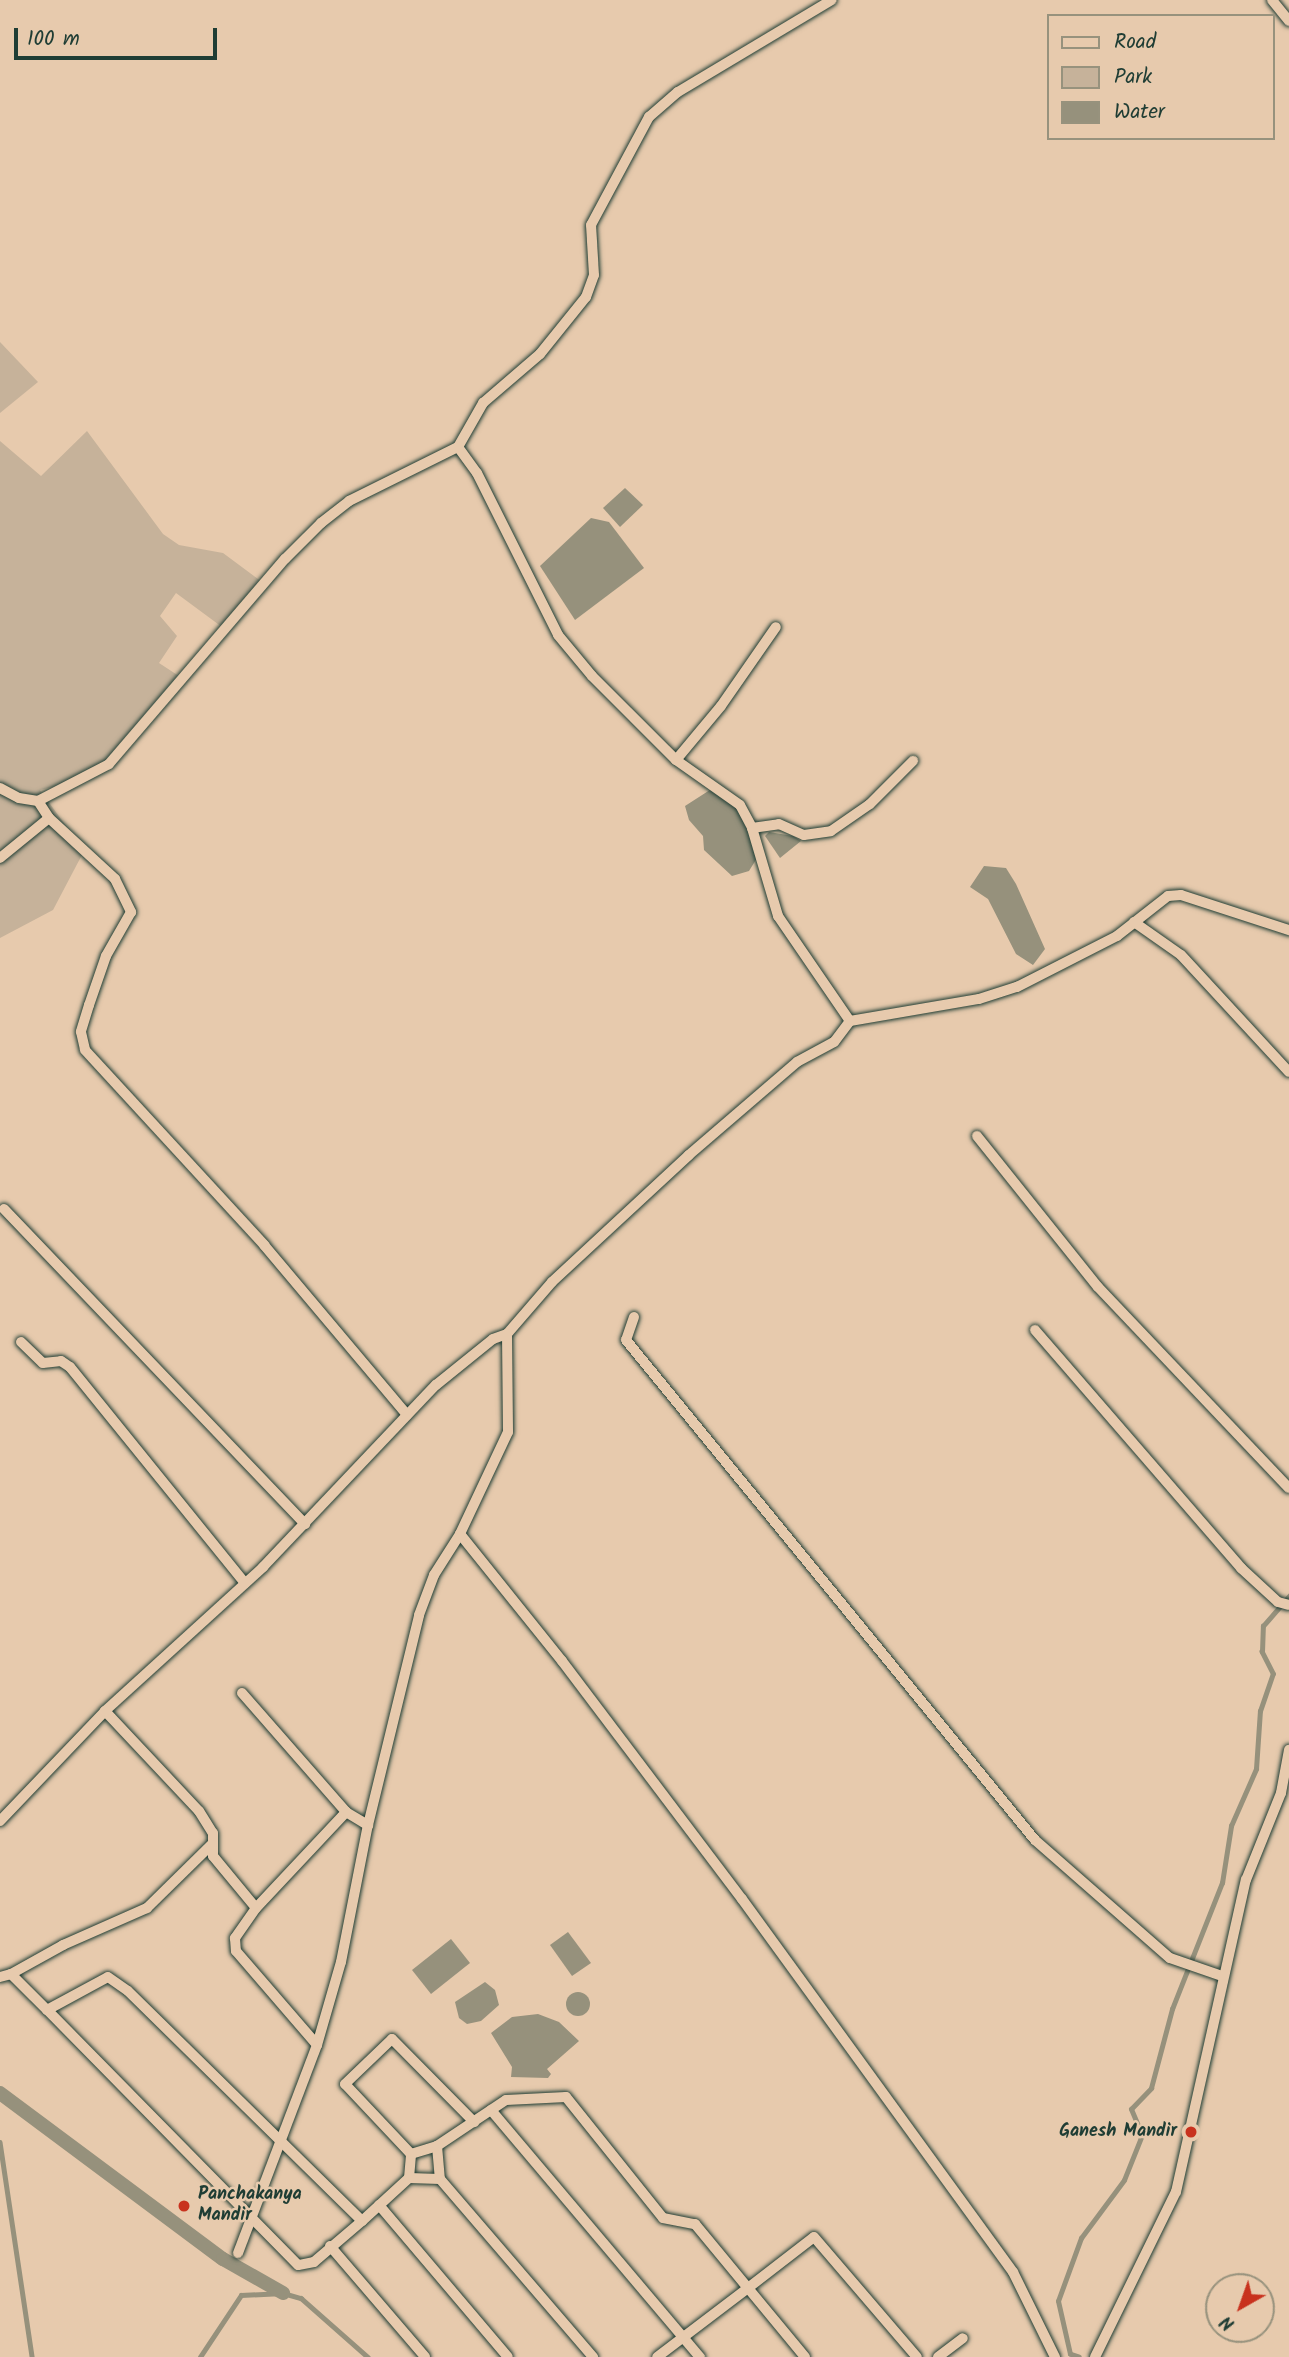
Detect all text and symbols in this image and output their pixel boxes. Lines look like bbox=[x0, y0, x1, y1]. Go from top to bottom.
scale bar bbox=[18, 14, 220, 58]
legend bbox=[1048, 14, 1275, 140]
text: 100 m bbox=[27, 23, 80, 56]
text: Road bbox=[1114, 26, 1156, 59]
text: Park bbox=[1114, 61, 1152, 94]
text: Water bbox=[1114, 96, 1165, 129]
place label: Ganesh Mandir bbox=[1059, 2121, 1177, 2143]
marker: Ganesh Mandir bbox=[1183, 2124, 1199, 2140]
place label: Panchakanya Mandir bbox=[198, 2185, 302, 2228]
marker: Panchakanya Mandir bbox=[176, 2198, 192, 2214]
north arrow bbox=[1205, 2273, 1275, 2343]
text: N bbox=[1214, 2307, 1242, 2338]

